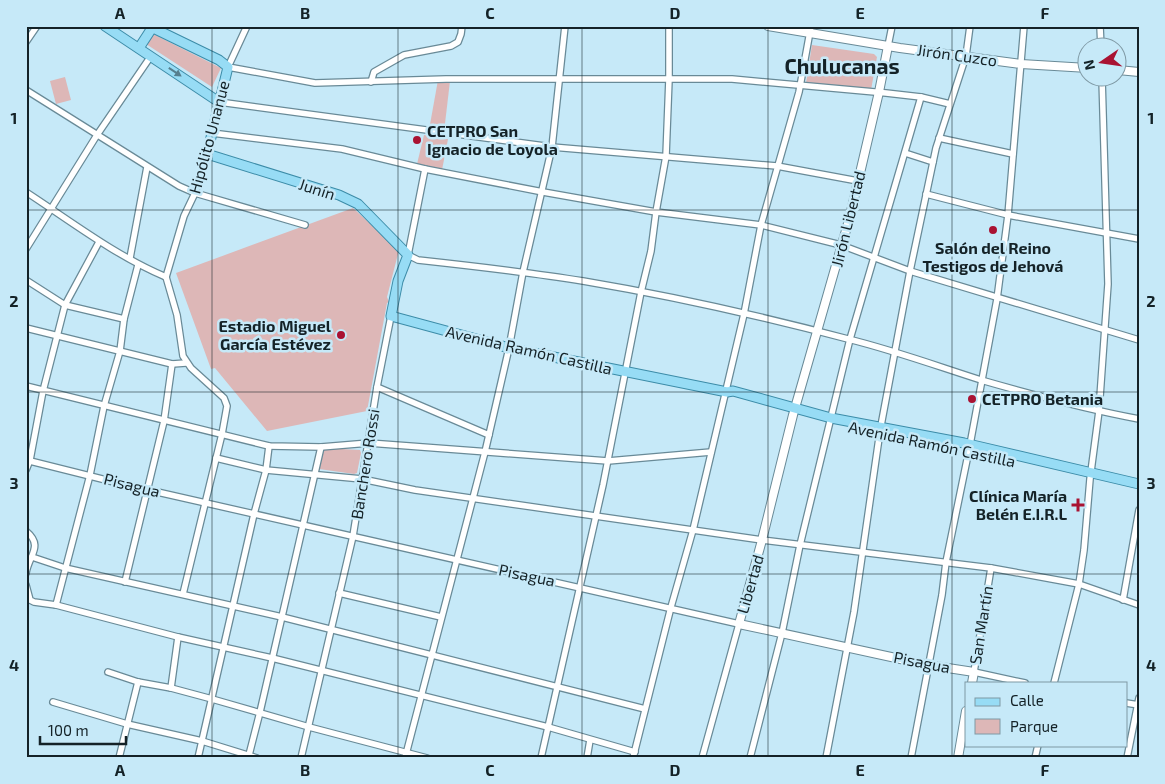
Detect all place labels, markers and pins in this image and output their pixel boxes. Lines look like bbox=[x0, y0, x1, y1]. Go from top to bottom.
place label: CETPRO San Ignacio de Loyola bbox=[427, 121, 558, 159]
marker: CETPRO San Ignacio de Loyola bbox=[411, 134, 423, 146]
marker: Salón del Reino Testigos de Jehová bbox=[987, 224, 999, 236]
place label: Salón del Reino Testigos de Jehová bbox=[923, 238, 1063, 275]
place label: Estadio Miguel García Estévez bbox=[219, 316, 332, 353]
marker: Estadio Miguel García Estévez bbox=[335, 329, 347, 341]
place label: CETPRO Betania bbox=[982, 389, 1103, 408]
marker: CETPRO Betania bbox=[966, 393, 978, 405]
place label: Clínica María Belén E.I.R.L bbox=[969, 486, 1067, 523]
marker: Clínica María Belén E.I.R.L bbox=[1071, 498, 1085, 512]

